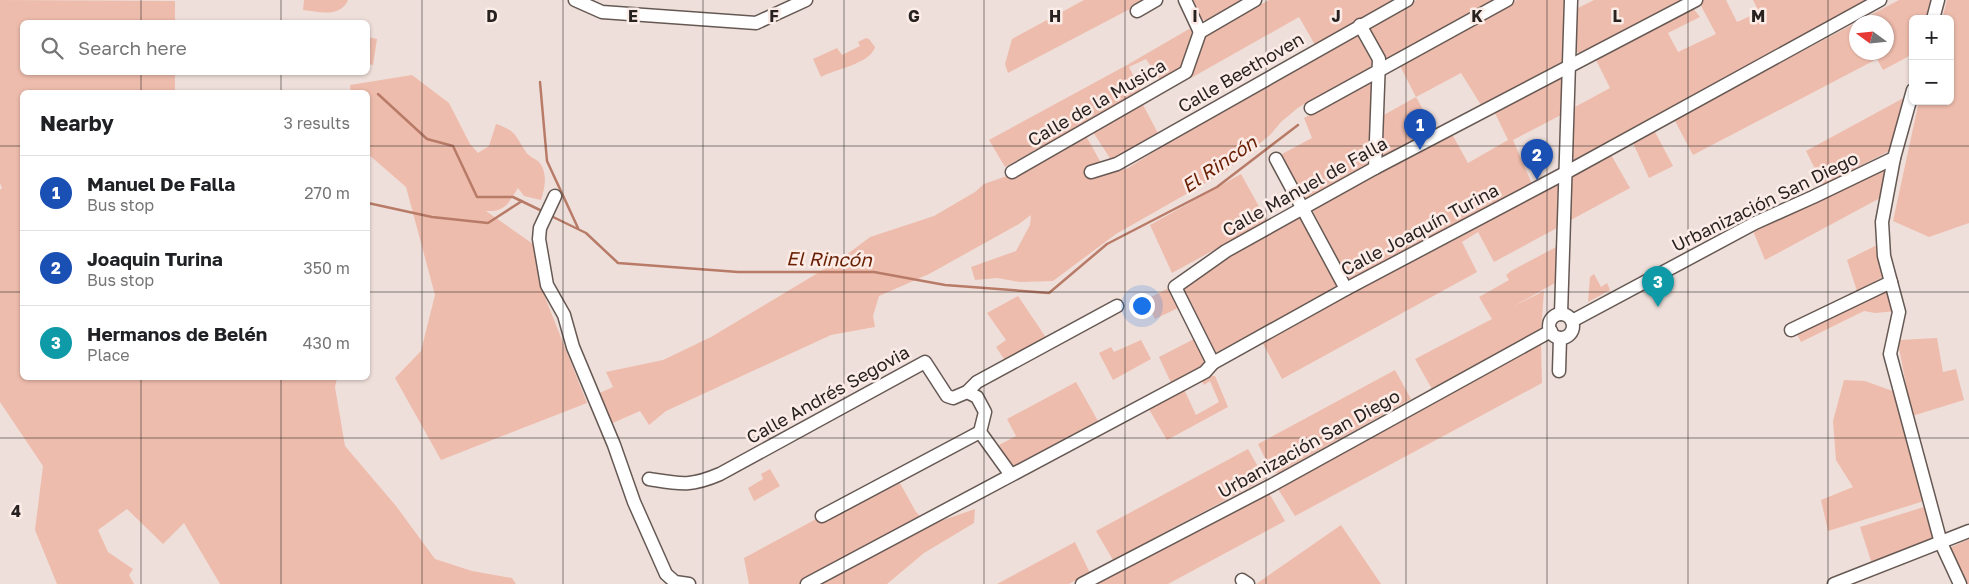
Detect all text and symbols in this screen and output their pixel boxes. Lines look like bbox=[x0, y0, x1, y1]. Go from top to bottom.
text: D bbox=[486, 6, 498, 26]
text: E bbox=[628, 6, 638, 26]
text: F bbox=[769, 6, 779, 26]
text: G bbox=[908, 6, 920, 26]
text: H bbox=[1049, 6, 1061, 26]
text: I bbox=[1192, 6, 1198, 26]
text: J bbox=[1331, 6, 1341, 26]
text: K bbox=[1471, 6, 1483, 26]
text: L bbox=[1612, 6, 1622, 26]
text: M bbox=[1751, 6, 1765, 26]
north arrow bbox=[1849, 15, 1894, 60]
map controls bbox=[1909, 15, 1954, 105]
button: + bbox=[1909, 15, 1954, 60]
search box bbox=[20, 20, 370, 75]
street label: Calle Beethoven bbox=[1174, 27, 1307, 117]
icon: search bbox=[38, 34, 66, 62]
text: Search here bbox=[78, 36, 187, 59]
street label: Calle de la Musica bbox=[1024, 54, 1169, 151]
button: − bbox=[1909, 60, 1954, 105]
pin: 1 bbox=[1404, 109, 1436, 150]
text: Nearby bbox=[40, 110, 114, 136]
text: 3 results bbox=[283, 113, 350, 133]
water label: El Rincón bbox=[1177, 129, 1262, 197]
street label: Calle Manuel de Falla bbox=[1218, 132, 1391, 241]
pin: 2 bbox=[1521, 139, 1553, 180]
street label: Urbanización San Diego bbox=[1668, 146, 1861, 256]
text: Manuel De Falla bbox=[87, 172, 235, 195]
street label: Calle Joaquín Turina bbox=[1337, 178, 1502, 280]
text: 1 bbox=[52, 183, 60, 203]
text: 270 m bbox=[304, 183, 350, 203]
text: Bus stop bbox=[87, 195, 154, 215]
water label: El Rincón bbox=[786, 246, 873, 271]
text: Joaquin Turina bbox=[87, 247, 223, 270]
text: 2 bbox=[51, 258, 61, 278]
text: 350 m bbox=[303, 258, 350, 278]
pin: 3 bbox=[1642, 266, 1674, 307]
text: Bus stop bbox=[87, 270, 154, 290]
your location bbox=[1129, 293, 1155, 319]
text: Hermanos de Belén bbox=[87, 322, 267, 345]
text: 3 bbox=[51, 333, 61, 353]
text: 430 m bbox=[303, 333, 350, 353]
street label: Calle Andrés Segovia bbox=[742, 340, 913, 448]
text: Place bbox=[87, 345, 130, 365]
street label: Urbanización San Diego bbox=[1214, 384, 1403, 502]
text: 4 bbox=[11, 501, 21, 521]

